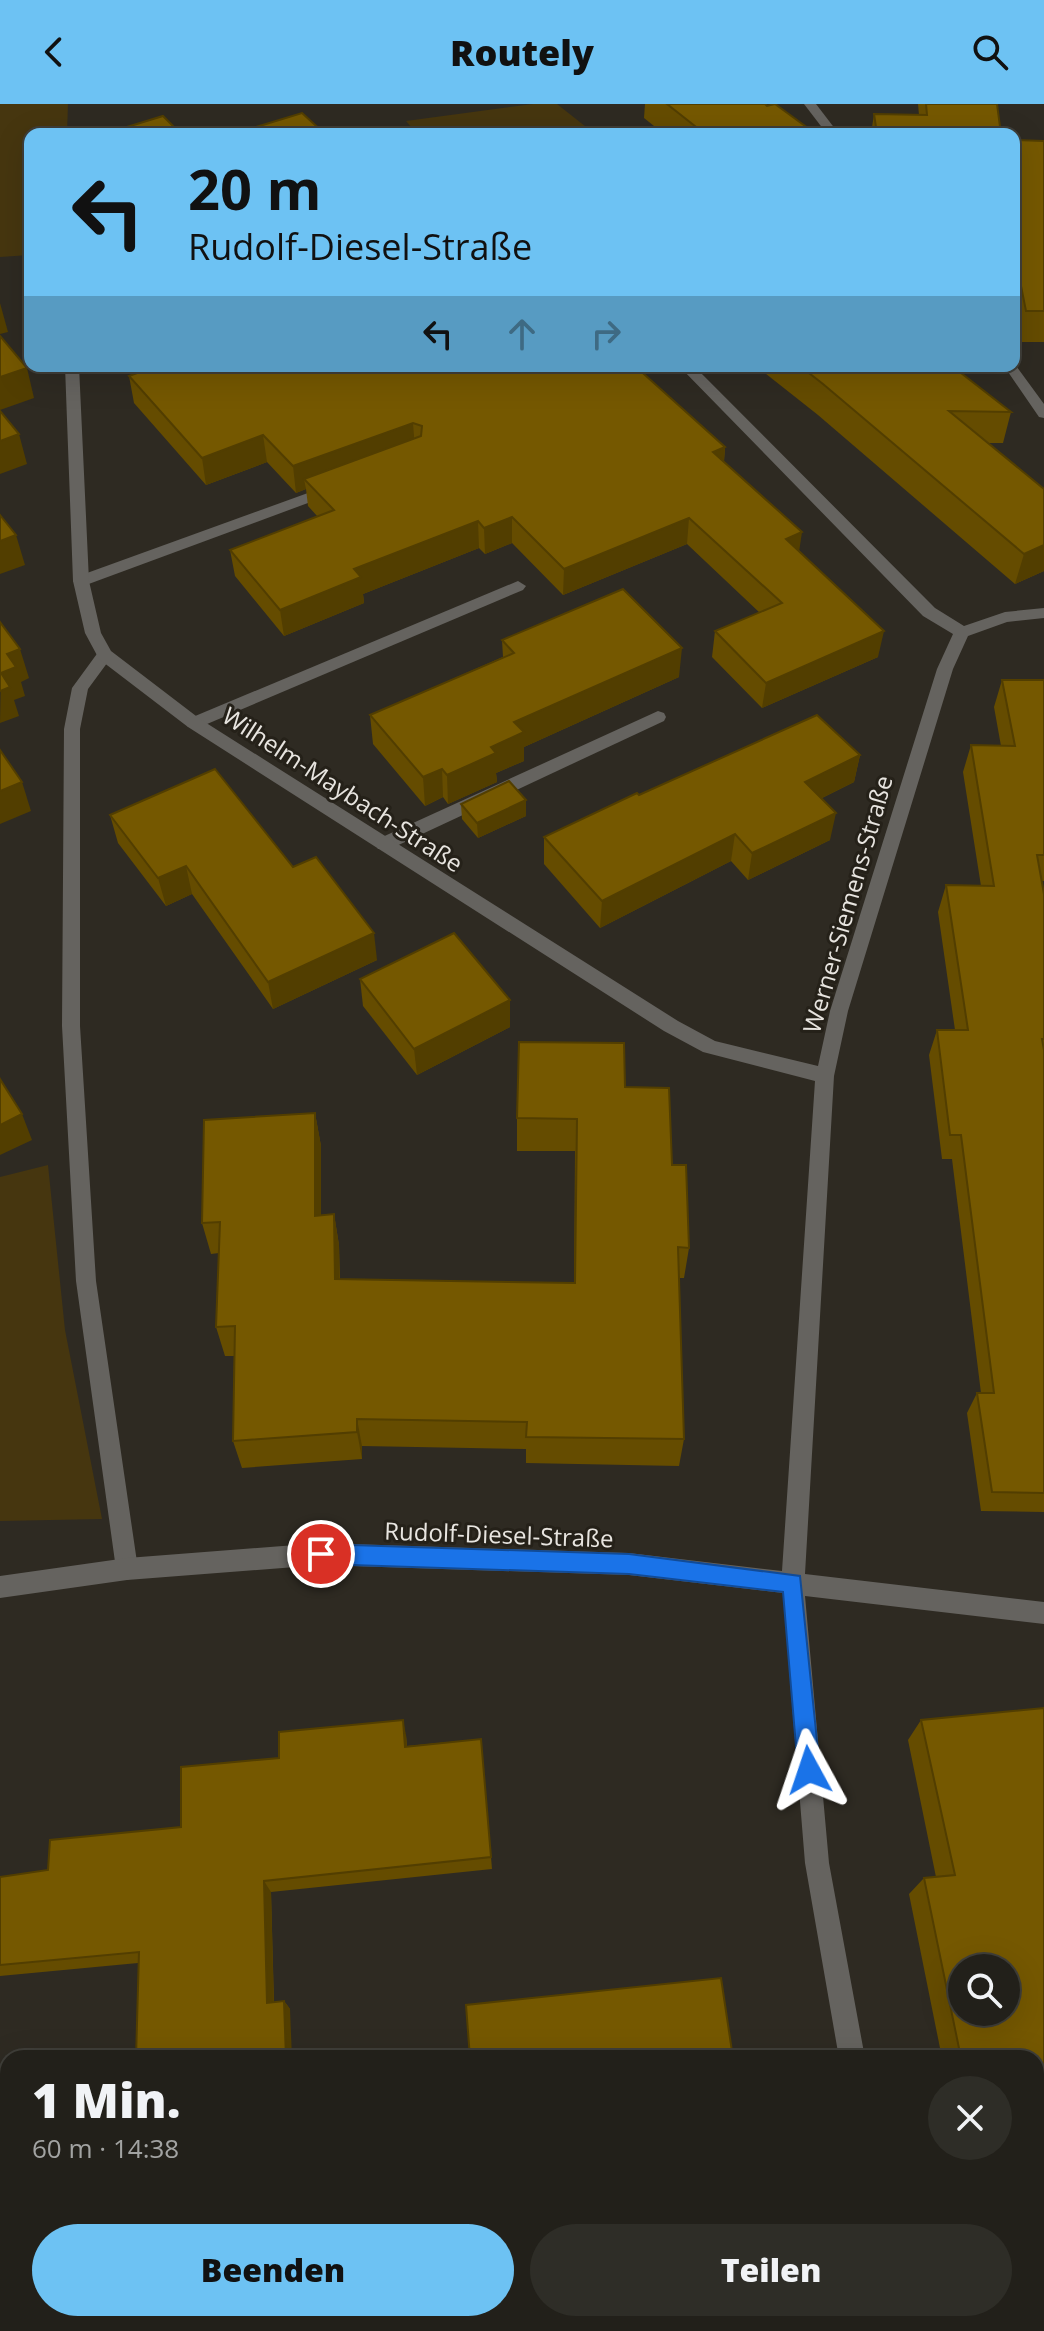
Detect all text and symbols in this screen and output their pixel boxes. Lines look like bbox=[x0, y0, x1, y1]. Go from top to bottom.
text: Routely bbox=[450, 28, 594, 77]
icon: back bbox=[32, 30, 76, 74]
icon: search bbox=[968, 30, 1012, 74]
text: 20 m bbox=[188, 150, 322, 226]
icon: left bbox=[56, 160, 160, 264]
text: Rudolf-Diesel-Straße bbox=[188, 222, 532, 271]
icon: left bbox=[416, 312, 460, 356]
icon: ahead bbox=[500, 312, 544, 356]
icon: right bbox=[584, 312, 628, 356]
street label: Wilhelm-Maybach-Straße bbox=[216, 699, 470, 879]
street label: Werner-Siemens-Straße bbox=[794, 771, 900, 1037]
street label: Rudolf-Diesel-Straße bbox=[384, 1514, 614, 1554]
pin bbox=[287, 1520, 355, 1588]
icon: arrive bbox=[299, 1532, 343, 1576]
position arrow bbox=[767, 1728, 851, 1812]
map controls bbox=[948, 1954, 1020, 2026]
button: search bbox=[948, 1954, 1020, 2026]
text: 1 Min. bbox=[32, 2067, 181, 2132]
button: close bbox=[928, 2076, 1012, 2160]
text: 60 m · 14:38 bbox=[32, 2130, 179, 2166]
button: Beenden bbox=[32, 2224, 514, 2316]
button: Teilen bbox=[530, 2224, 1012, 2316]

